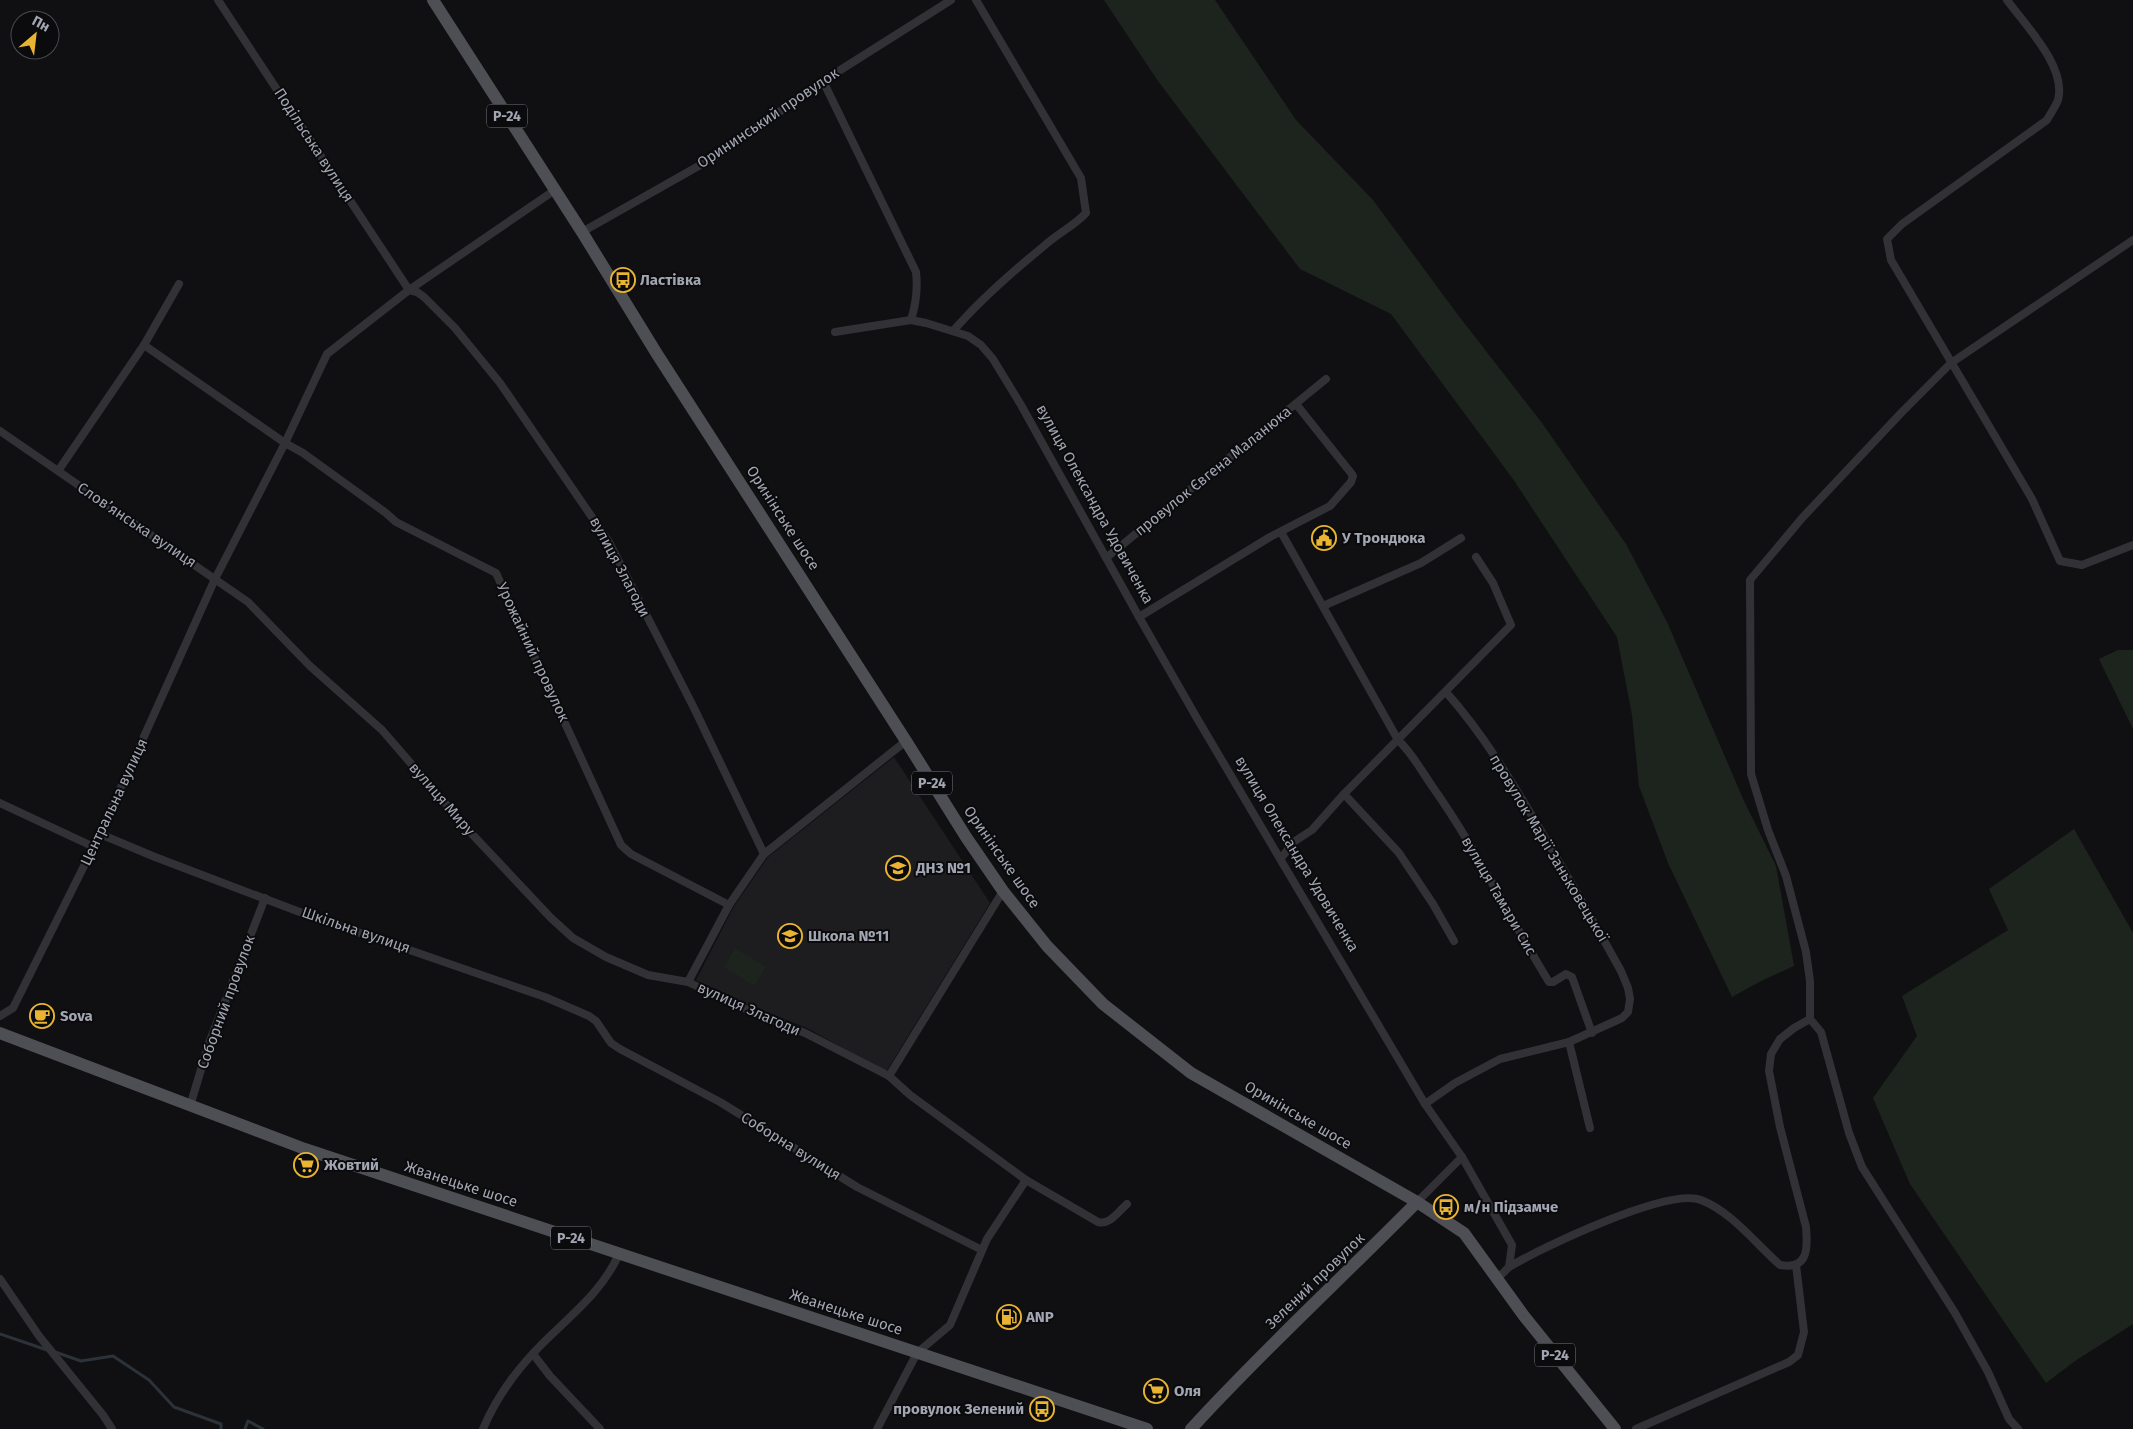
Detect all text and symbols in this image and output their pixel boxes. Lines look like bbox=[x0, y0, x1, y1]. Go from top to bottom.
north arrow bbox=[10, 10, 60, 60]
text: Пн bbox=[29, 12, 53, 36]
street label: Орининський провулок bbox=[694, 64, 842, 172]
street label: Подільська вулиця bbox=[270, 85, 358, 205]
road number: Р-24 bbox=[487, 104, 527, 128]
bus stop icon: Ластівка bbox=[610, 267, 636, 293]
place label: Ластівка bbox=[640, 271, 701, 289]
street label: вулиця Олександра Удовиченка bbox=[1033, 401, 1157, 607]
street label: провулок Євгена Маланюка bbox=[1131, 402, 1295, 540]
street label: Оринінське шосе bbox=[743, 462, 823, 574]
street label: Словʼянська вулиця bbox=[74, 479, 200, 571]
street label: вулиця Злагоди bbox=[586, 514, 654, 620]
public building icon: У Трондюка bbox=[1311, 525, 1337, 551]
place label: У Трондюка bbox=[1341, 529, 1425, 547]
street label: Урожайний провулок bbox=[493, 580, 573, 725]
street label: Центральна вулиця bbox=[77, 736, 151, 868]
street label: провулок Марії Заньковецької bbox=[1486, 751, 1613, 946]
street label: вулиця Олександра Удовиченка bbox=[1231, 753, 1363, 955]
street label: вулиця Миру bbox=[405, 759, 479, 840]
road number: Р-24 bbox=[912, 771, 952, 794]
street label: Оринінське шосе bbox=[960, 802, 1044, 912]
street label: вулиця Тамари Сис bbox=[1458, 834, 1540, 958]
school or university icon: ДНЗ №1 bbox=[885, 855, 911, 881]
place label: ДНЗ №1 bbox=[915, 859, 971, 877]
street label: Шкільна вулиця bbox=[299, 903, 413, 957]
school or university icon: Школа №11 bbox=[777, 923, 803, 949]
place label: Школа №11 bbox=[808, 927, 889, 945]
street label: Соборний провулок bbox=[193, 932, 259, 1071]
street label: вулиця Злагоди bbox=[695, 978, 803, 1040]
cafe icon: Sova bbox=[29, 1003, 55, 1029]
place label: Sova bbox=[60, 1007, 93, 1025]
street label: Оринінське шосе bbox=[1241, 1077, 1355, 1153]
street label: Соборна вулиця bbox=[738, 1108, 844, 1184]
supermarket icon: Жовтий bbox=[293, 1152, 319, 1178]
place label: Жовтий bbox=[323, 1156, 379, 1174]
street label: Жванецьке шосе bbox=[402, 1157, 520, 1211]
bus stop icon: м/н Підзамче bbox=[1433, 1194, 1459, 1220]
place label: м/н Підзамче bbox=[1464, 1198, 1558, 1216]
road number: Р-24 bbox=[551, 1226, 591, 1250]
street label: Зелений провулок bbox=[1262, 1229, 1368, 1333]
street label: Жванецьке шосе bbox=[787, 1285, 905, 1339]
fuel station icon: ANP bbox=[996, 1304, 1022, 1330]
place label: ANP bbox=[1025, 1308, 1054, 1326]
road number: Р-24 bbox=[1535, 1344, 1575, 1366]
supermarket icon: Оля bbox=[1143, 1378, 1169, 1404]
place label: Оля bbox=[1174, 1382, 1201, 1400]
bus stop icon: провулок Зелений bbox=[1029, 1396, 1055, 1422]
place label: провулок Зелений bbox=[893, 1400, 1024, 1418]

